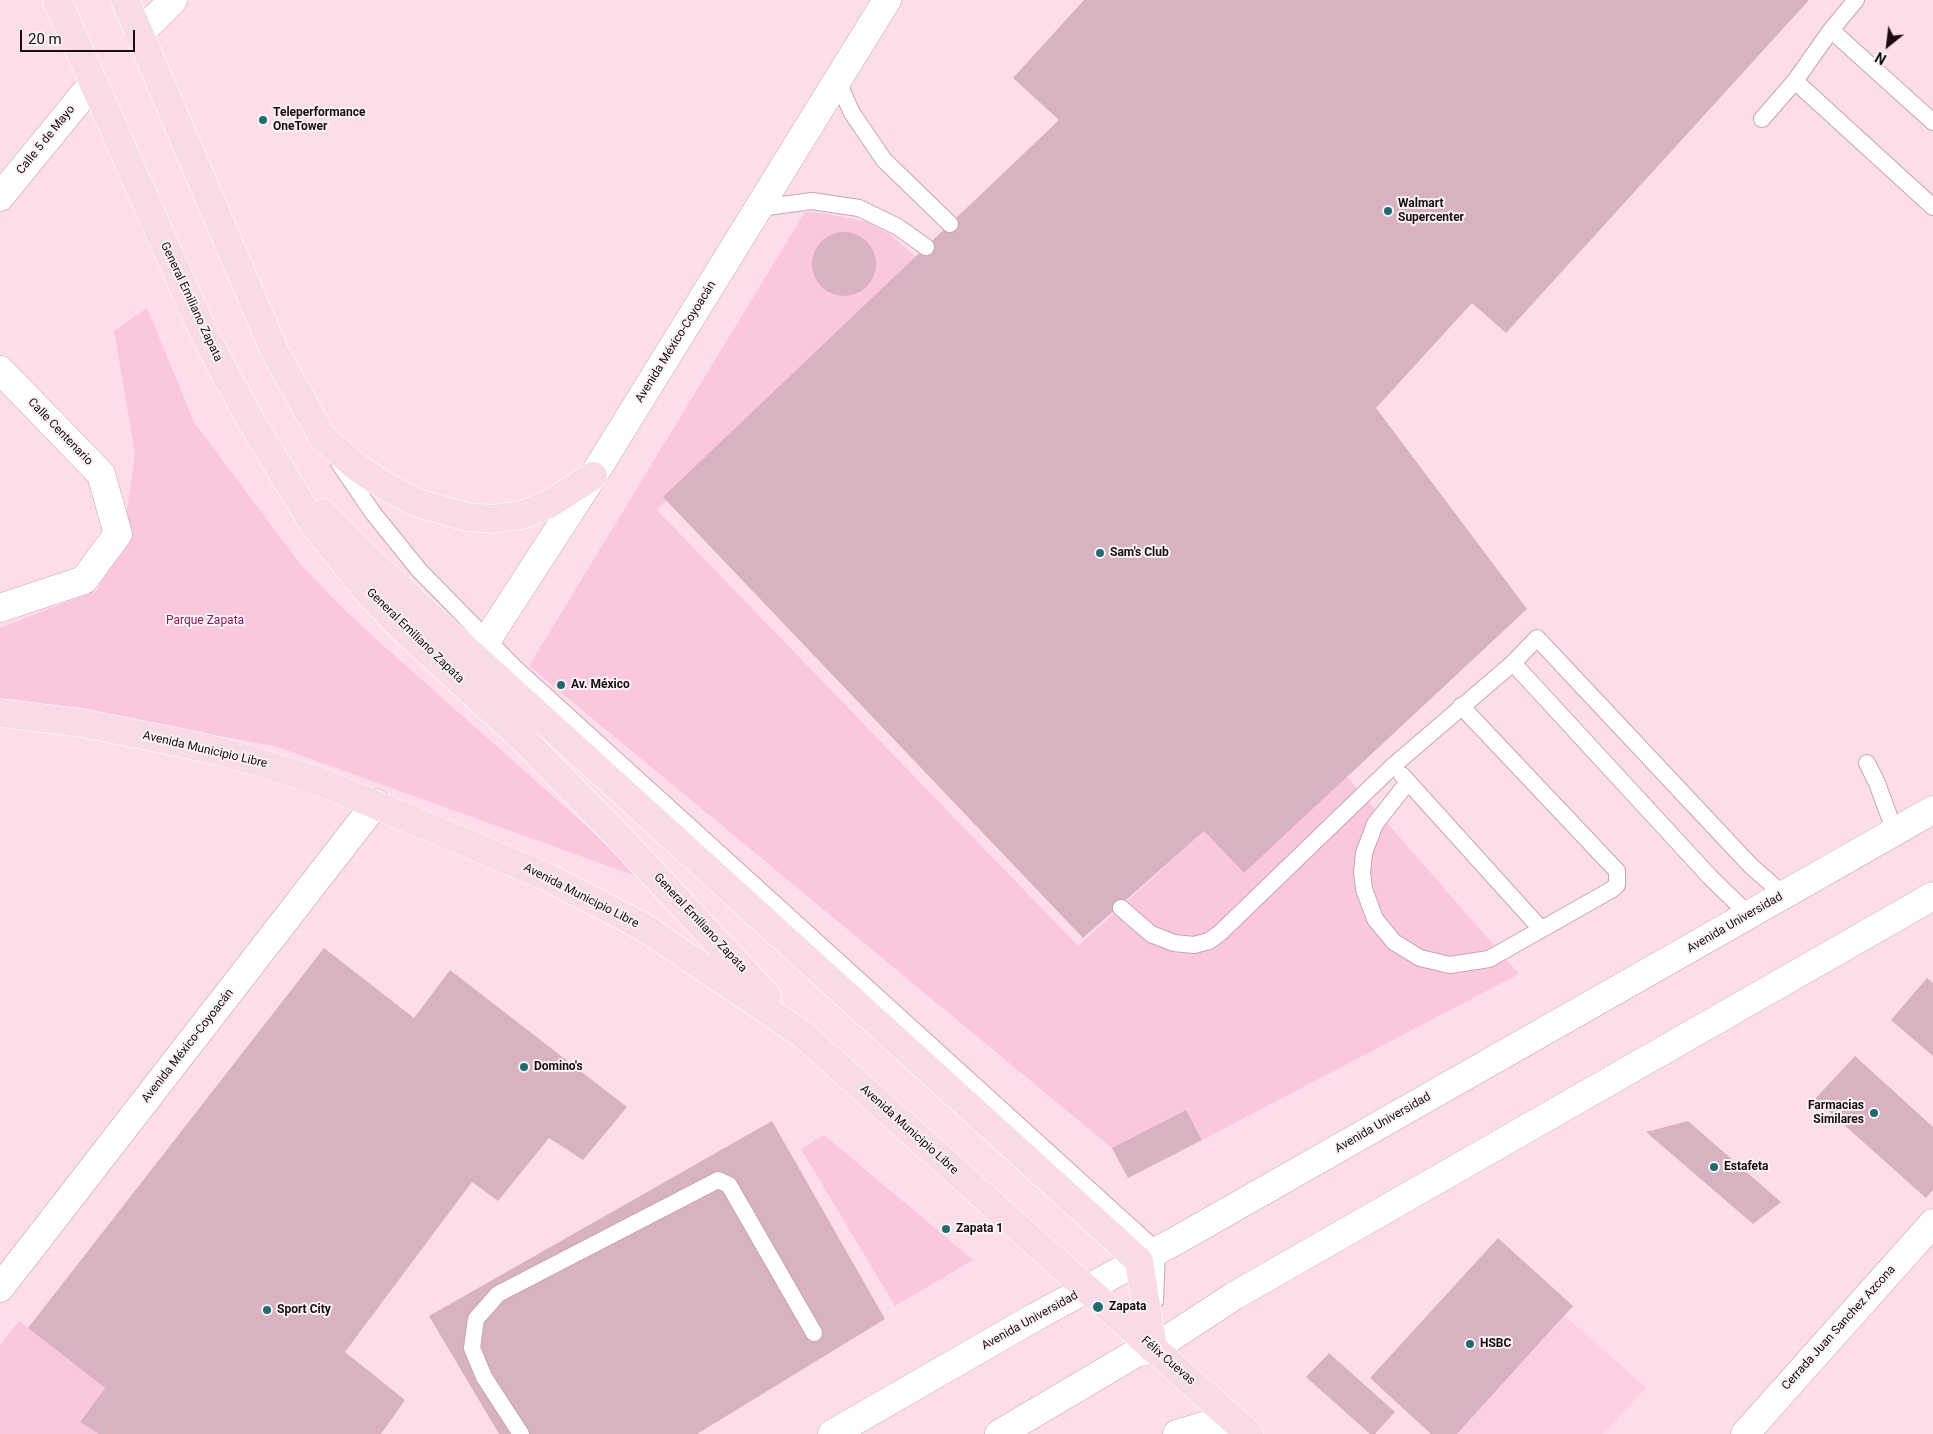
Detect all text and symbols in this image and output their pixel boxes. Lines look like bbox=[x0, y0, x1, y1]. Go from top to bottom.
scale bar bbox=[22, 20, 138, 52]
north arrow bbox=[1863, 20, 1913, 70]
text: 20 m bbox=[28, 30, 62, 48]
text: N bbox=[1873, 49, 1889, 68]
street label: Calle 5 de Mayo bbox=[14, 103, 78, 177]
place label: Teleperformance OneTower bbox=[273, 106, 366, 134]
marker: Teleperformance OneTower bbox=[257, 114, 269, 126]
place label: Walmart Supercenter bbox=[1398, 197, 1464, 225]
marker: Walmart Supercenter bbox=[1382, 205, 1394, 217]
street label: General Emiliano Zapata bbox=[157, 240, 225, 364]
street label: Avenida México-Coyoacán bbox=[633, 279, 719, 405]
street label: Calle Centenario bbox=[24, 395, 96, 469]
place label: Sam's Club bbox=[1110, 546, 1169, 560]
marker: Sam's Club bbox=[1094, 547, 1106, 559]
street label: General Emiliano Zapata bbox=[363, 586, 467, 686]
park label: Parque Zapata bbox=[166, 614, 244, 628]
place label: Av. México bbox=[571, 678, 630, 692]
marker: Av. México bbox=[555, 679, 567, 691]
street label: Avenida Municipio Libre bbox=[141, 729, 269, 771]
street label: Avenida Municipio Libre bbox=[521, 861, 641, 931]
street label: General Emiliano Zapata bbox=[650, 870, 750, 976]
street label: Avenida Universidad bbox=[1685, 890, 1785, 956]
street label: Avenida México-Coyoacán bbox=[139, 986, 237, 1106]
place label: Domino's bbox=[534, 1060, 583, 1074]
marker: Domino's bbox=[518, 1061, 530, 1073]
street label: Avenida Municipio Libre bbox=[857, 1082, 961, 1178]
street label: Avenida Universidad bbox=[1333, 1090, 1433, 1156]
place label: Farmacias Similares bbox=[1808, 1099, 1864, 1127]
marker: Farmacias Similares bbox=[1868, 1107, 1880, 1119]
place label: Estafeta bbox=[1724, 1160, 1769, 1174]
marker: Estafeta bbox=[1708, 1161, 1720, 1173]
place label: Zapata 1 bbox=[956, 1222, 1003, 1236]
marker: Zapata 1 bbox=[940, 1223, 952, 1235]
street label: Cerrada Juan Sanchez Azcona bbox=[1779, 1263, 1899, 1393]
street label: Avenida Universidad bbox=[979, 1288, 1081, 1354]
marker: Zapata bbox=[1091, 1300, 1105, 1314]
place label: Zapata bbox=[1109, 1300, 1146, 1314]
place label: Sport City bbox=[277, 1303, 331, 1317]
marker: Sport City bbox=[261, 1304, 273, 1316]
street label: Félix Cuevas bbox=[1138, 1334, 1198, 1388]
place label: HSBC bbox=[1480, 1337, 1511, 1351]
marker: HSBC bbox=[1464, 1338, 1476, 1350]

